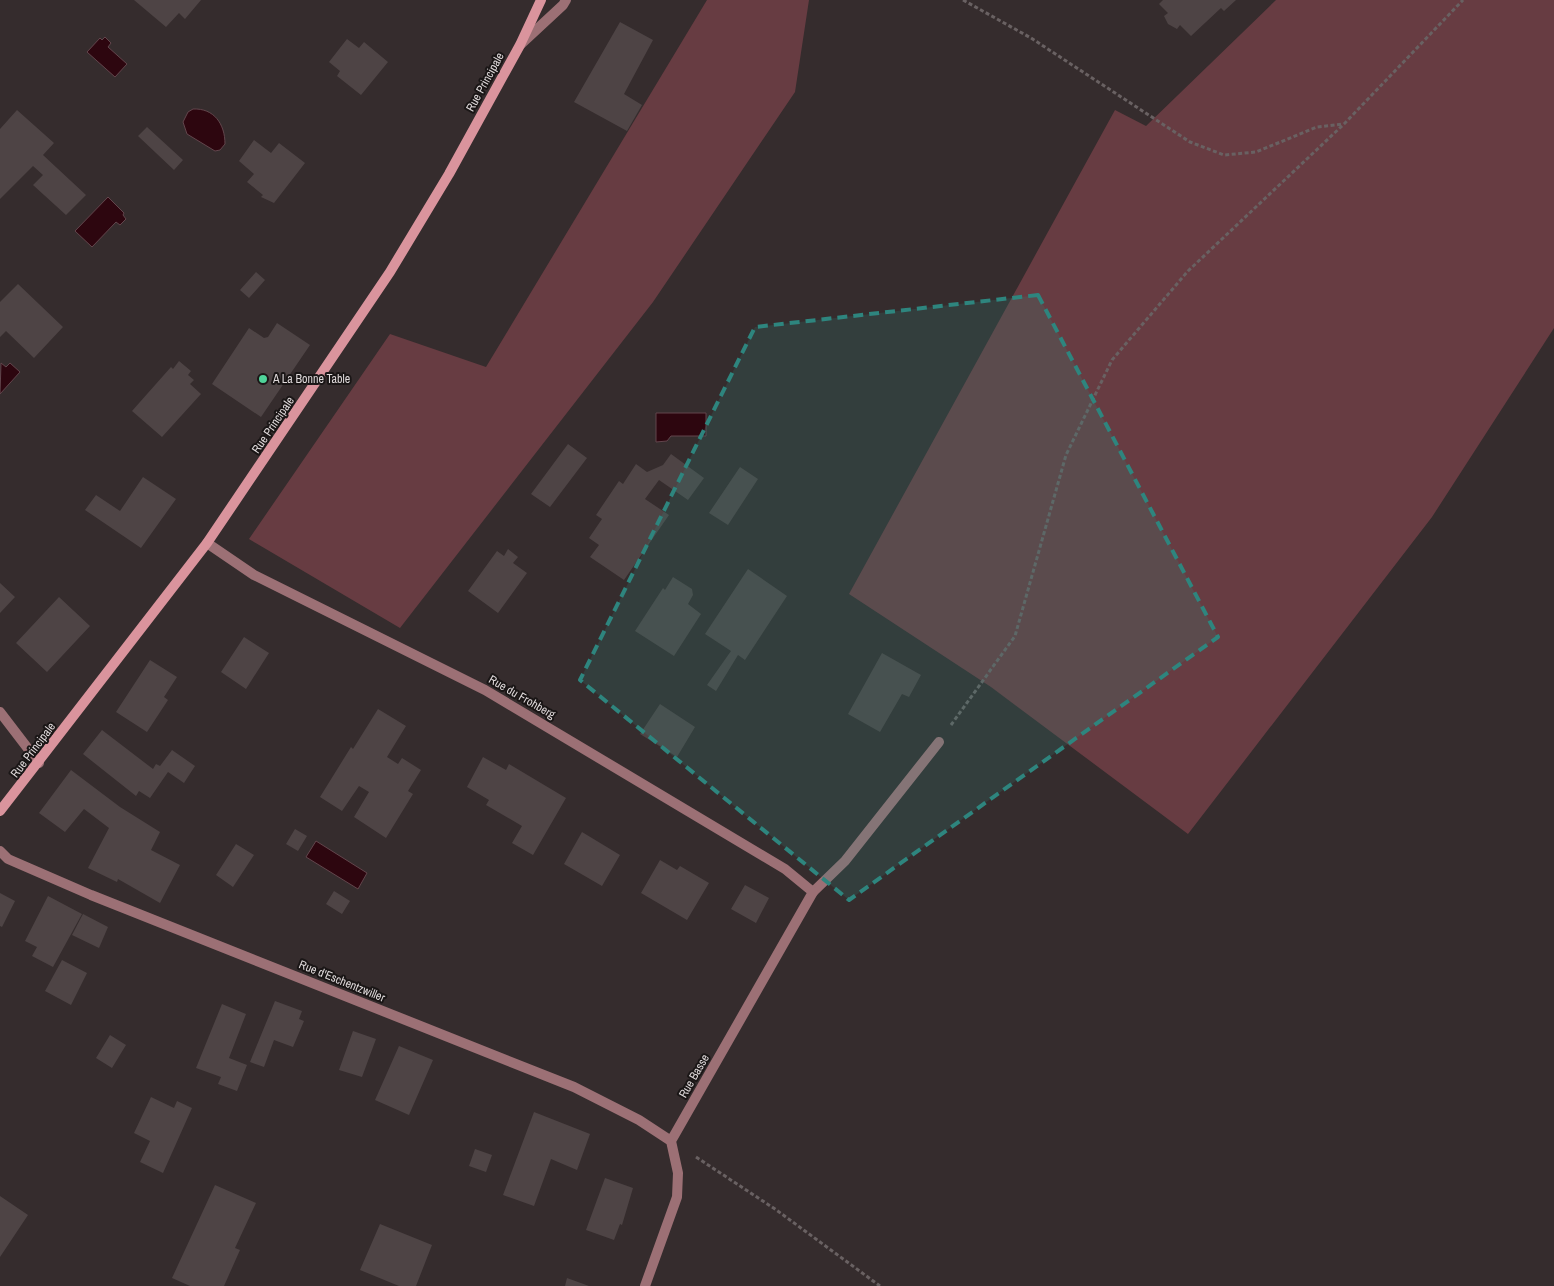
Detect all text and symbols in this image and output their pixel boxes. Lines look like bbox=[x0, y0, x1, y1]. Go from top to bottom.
street label: Rue Principale bbox=[462, 50, 508, 114]
place label: A La Bonne Table bbox=[272, 371, 350, 387]
marker: A La Bonne Table bbox=[257, 373, 269, 385]
street label: Rue Principale bbox=[248, 394, 298, 456]
street label: Rue du Frohberg bbox=[486, 671, 559, 723]
street label: Rue Principale bbox=[7, 719, 59, 781]
street label: Rue d'Eschentzwiller bbox=[297, 956, 388, 1006]
street label: Rue Basse bbox=[675, 1051, 713, 1101]

